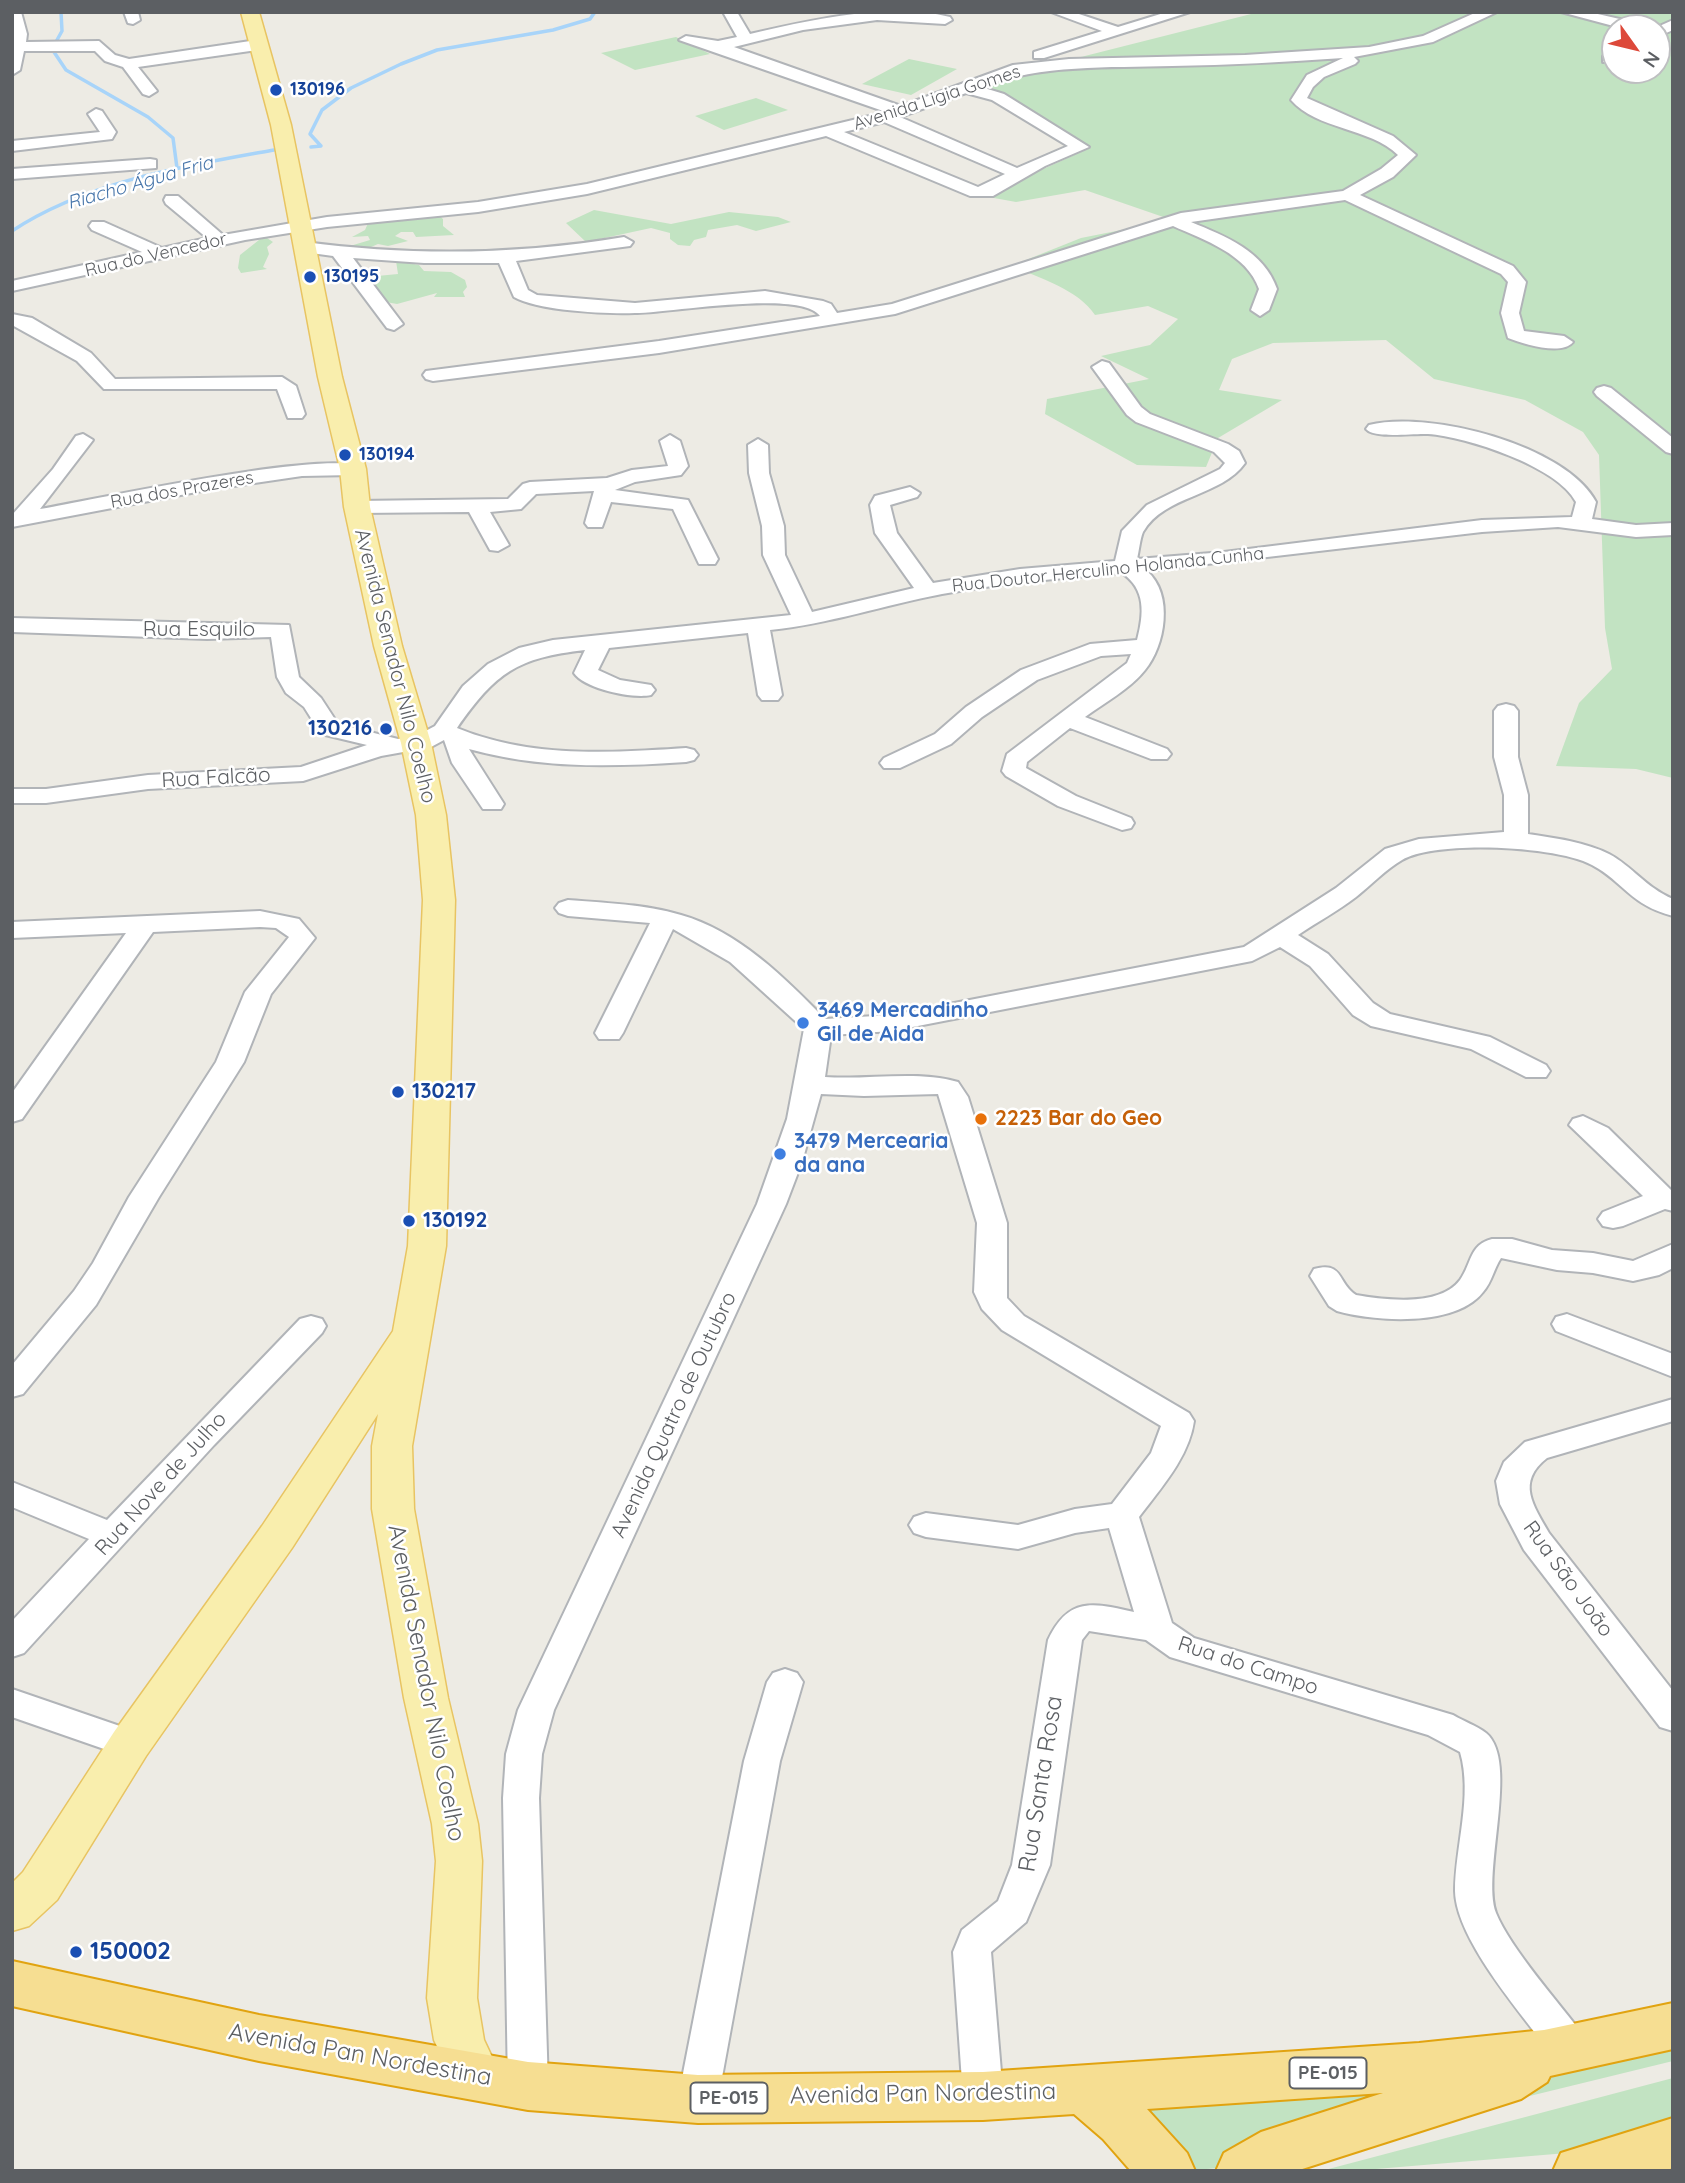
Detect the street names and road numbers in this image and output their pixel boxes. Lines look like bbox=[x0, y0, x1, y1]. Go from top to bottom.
street label: Avenida Ligia Gomes bbox=[851, 61, 1023, 135]
street label: Rua do Vencedor bbox=[83, 228, 229, 282]
street label: Rua dos Prazeres bbox=[109, 467, 255, 513]
street label: Avenida Senador Nilo Coelho bbox=[349, 526, 441, 806]
street label: Rua Doutor Herculino Holanda Cunha bbox=[951, 543, 1265, 597]
street label: Rua Esquilo bbox=[143, 617, 255, 643]
street label: Rua Falcão bbox=[161, 763, 271, 793]
street label: Avenida Quatro de Outubro bbox=[606, 1288, 742, 1542]
street label: Rua Nove de Julho bbox=[90, 1407, 232, 1561]
street label: Rua São João bbox=[1517, 1516, 1619, 1642]
street label: Avenida Senador Nilo Coelho bbox=[381, 1522, 471, 1844]
street label: Rua do Campo bbox=[1174, 1631, 1322, 1701]
street label: Rua Santa Rosa bbox=[1013, 1694, 1069, 1874]
street label: Avenida Pan Nordestina bbox=[226, 2018, 494, 2092]
road number: PE-015 bbox=[1290, 2058, 1366, 2088]
street label: Avenida Pan Nordestina bbox=[790, 2077, 1056, 2111]
road number: PE-015 bbox=[690, 2082, 768, 2114]

